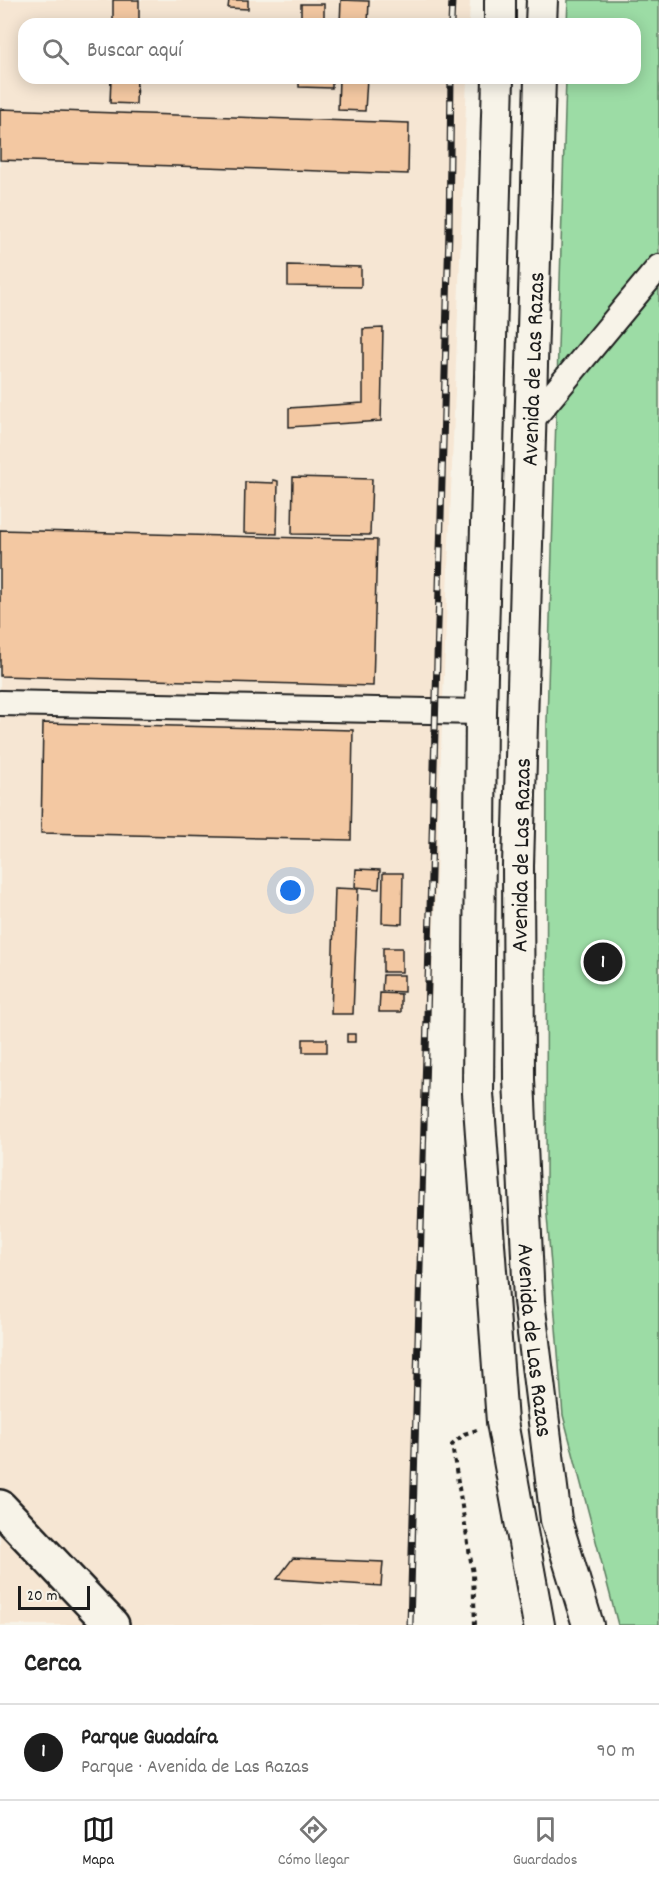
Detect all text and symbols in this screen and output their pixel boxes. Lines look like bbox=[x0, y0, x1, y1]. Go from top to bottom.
search box bbox=[18, 18, 641, 84]
icon: search bbox=[39, 35, 72, 68]
text: Buscar aquí bbox=[87, 36, 182, 67]
street label: Avenida de Las Razas bbox=[515, 271, 555, 467]
street label: Avenida de Las Razas bbox=[504, 757, 542, 953]
your location bbox=[276, 876, 305, 905]
pin: 1 bbox=[584, 940, 622, 984]
street label: Avenida de Las Razas bbox=[506, 1243, 560, 1439]
scale bar bbox=[18, 1583, 90, 1610]
text: 20 m bbox=[27, 1585, 57, 1608]
text: Cerca bbox=[24, 1646, 81, 1683]
text: Parque Guadaíra bbox=[81, 1723, 218, 1754]
text: 1 bbox=[41, 1738, 46, 1766]
text: 90 m bbox=[597, 1738, 635, 1766]
text: Parque · Avenida de Las Razas bbox=[81, 1754, 309, 1782]
tab: Mapa bbox=[82, 1813, 115, 1872]
tab: Cómo llegar bbox=[278, 1813, 350, 1872]
tab: Guardados bbox=[513, 1813, 577, 1872]

